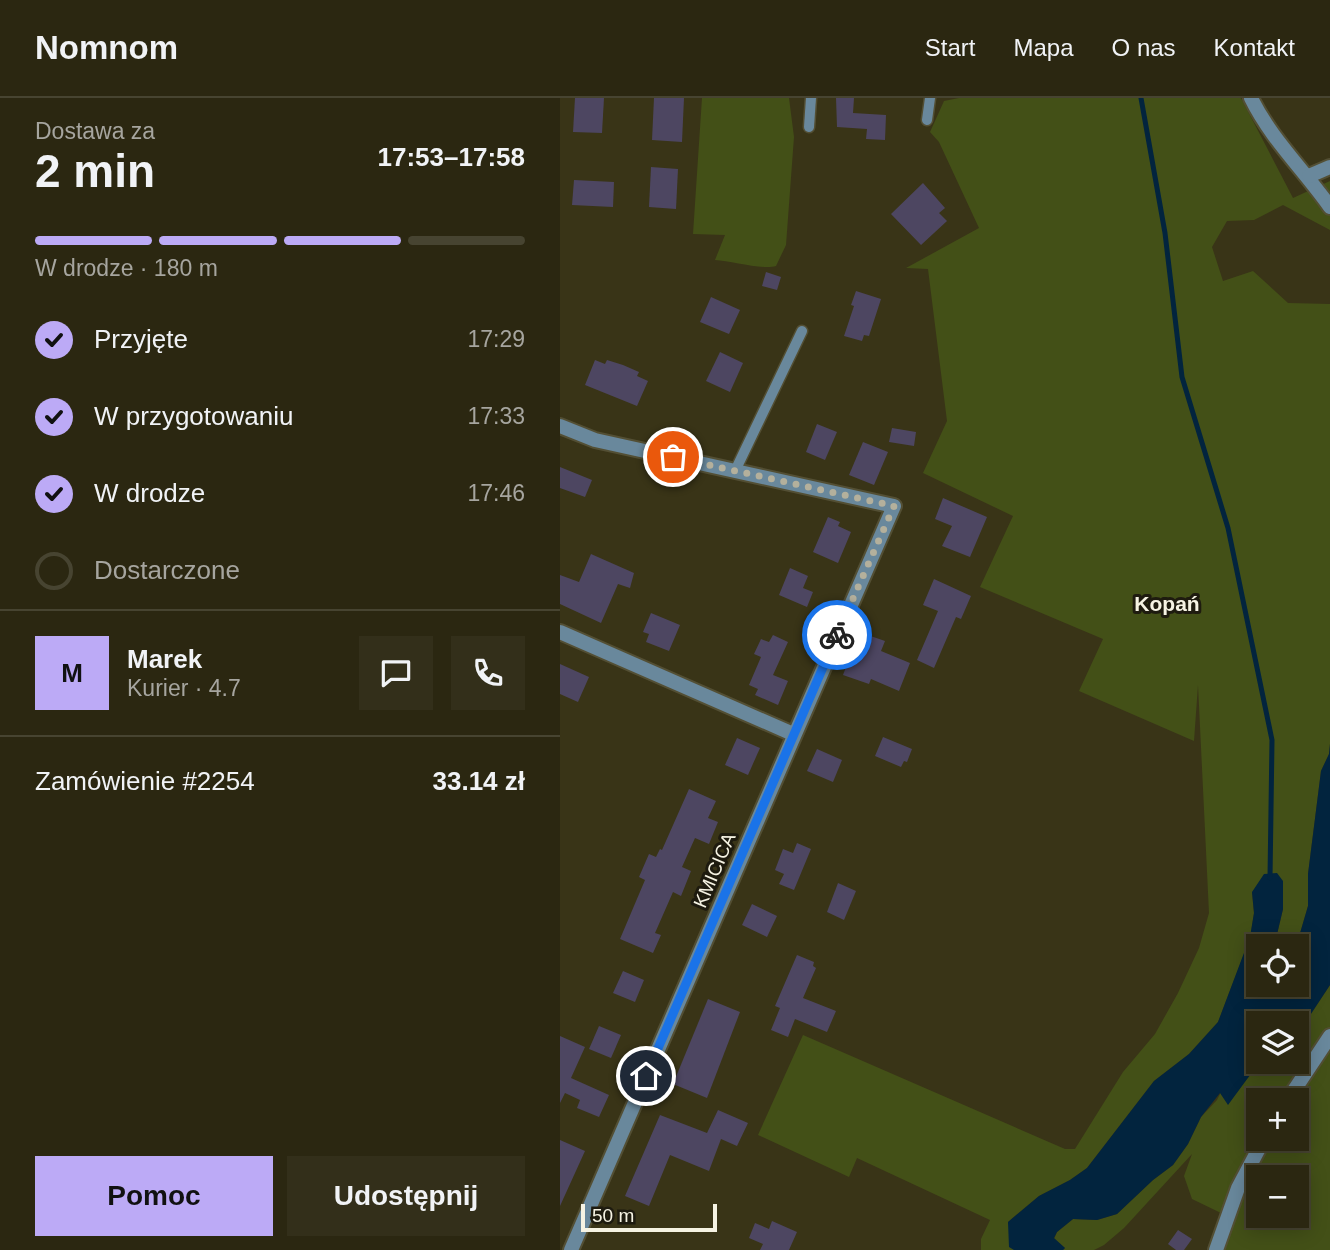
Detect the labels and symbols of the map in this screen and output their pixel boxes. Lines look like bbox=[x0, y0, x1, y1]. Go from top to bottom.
pin bbox=[643, 427, 703, 487]
district label: Kopań bbox=[1134, 592, 1200, 615]
courier bbox=[802, 600, 872, 670]
street label: KMICICA bbox=[689, 829, 740, 911]
pin bbox=[616, 1046, 676, 1106]
scale bar bbox=[581, 1201, 718, 1233]

